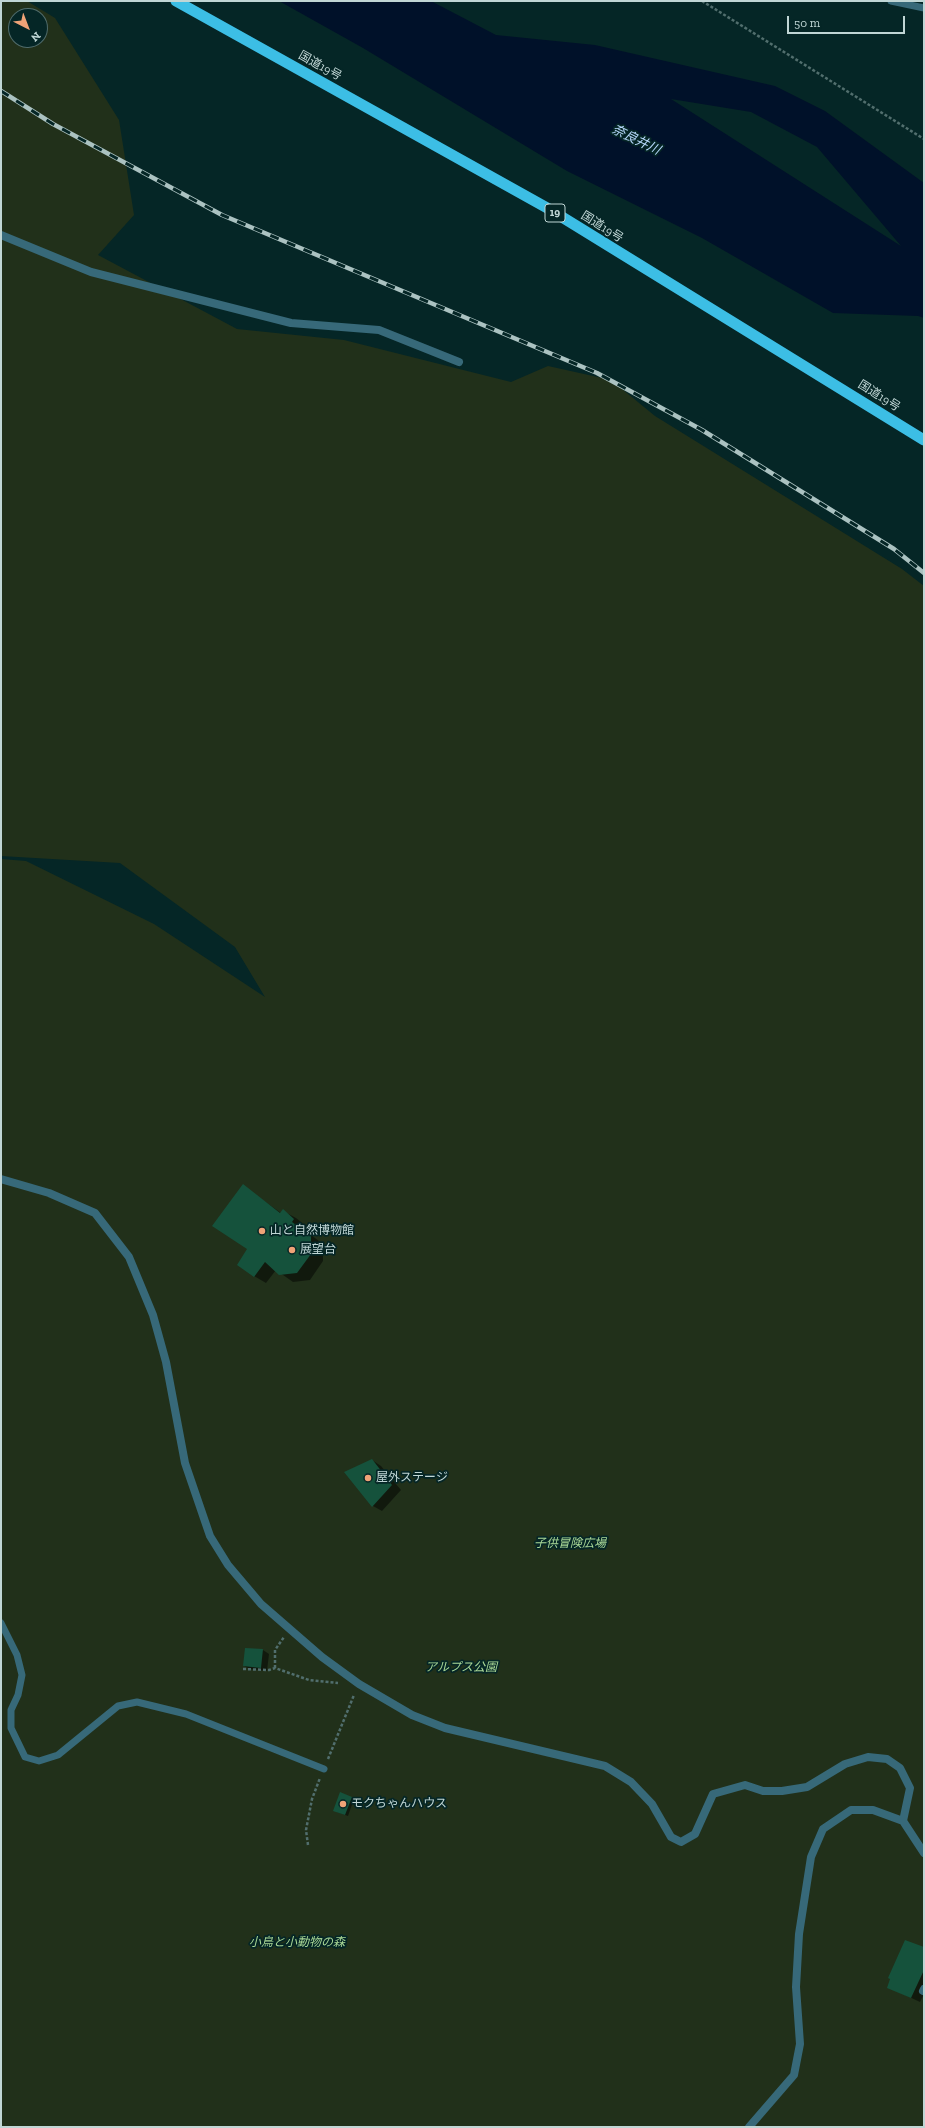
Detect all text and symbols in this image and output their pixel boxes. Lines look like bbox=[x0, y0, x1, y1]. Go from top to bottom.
north arrow bbox=[8, 8, 48, 48]
scale bar bbox=[789, 8, 907, 34]
text: 50 m bbox=[794, 16, 820, 30]
text: N bbox=[28, 29, 43, 44]
street label: 国道19号 bbox=[296, 48, 344, 84]
water label: 奈良井川 bbox=[609, 122, 663, 158]
road number: 19 bbox=[545, 204, 565, 222]
street label: 国道19号 bbox=[578, 208, 626, 246]
street label: 国道19号 bbox=[855, 377, 903, 415]
place label: 山と自然博物館 bbox=[270, 1224, 354, 1238]
marker: 山と自然博物館 bbox=[257, 1226, 267, 1236]
place label: 展望台 bbox=[300, 1243, 336, 1257]
marker: 展望台 bbox=[287, 1245, 297, 1255]
place label: 屋外ステージ bbox=[376, 1471, 448, 1485]
marker: 屋外ステージ bbox=[363, 1473, 373, 1483]
park label: 子供冒険広場 bbox=[534, 1537, 606, 1551]
park label: アルプス公園 bbox=[425, 1661, 497, 1675]
place label: モクちゃんハウス bbox=[351, 1797, 447, 1811]
marker: モクちゃんハウス bbox=[338, 1799, 348, 1809]
park label: 小鳥と小動物の森 bbox=[249, 1936, 345, 1950]

